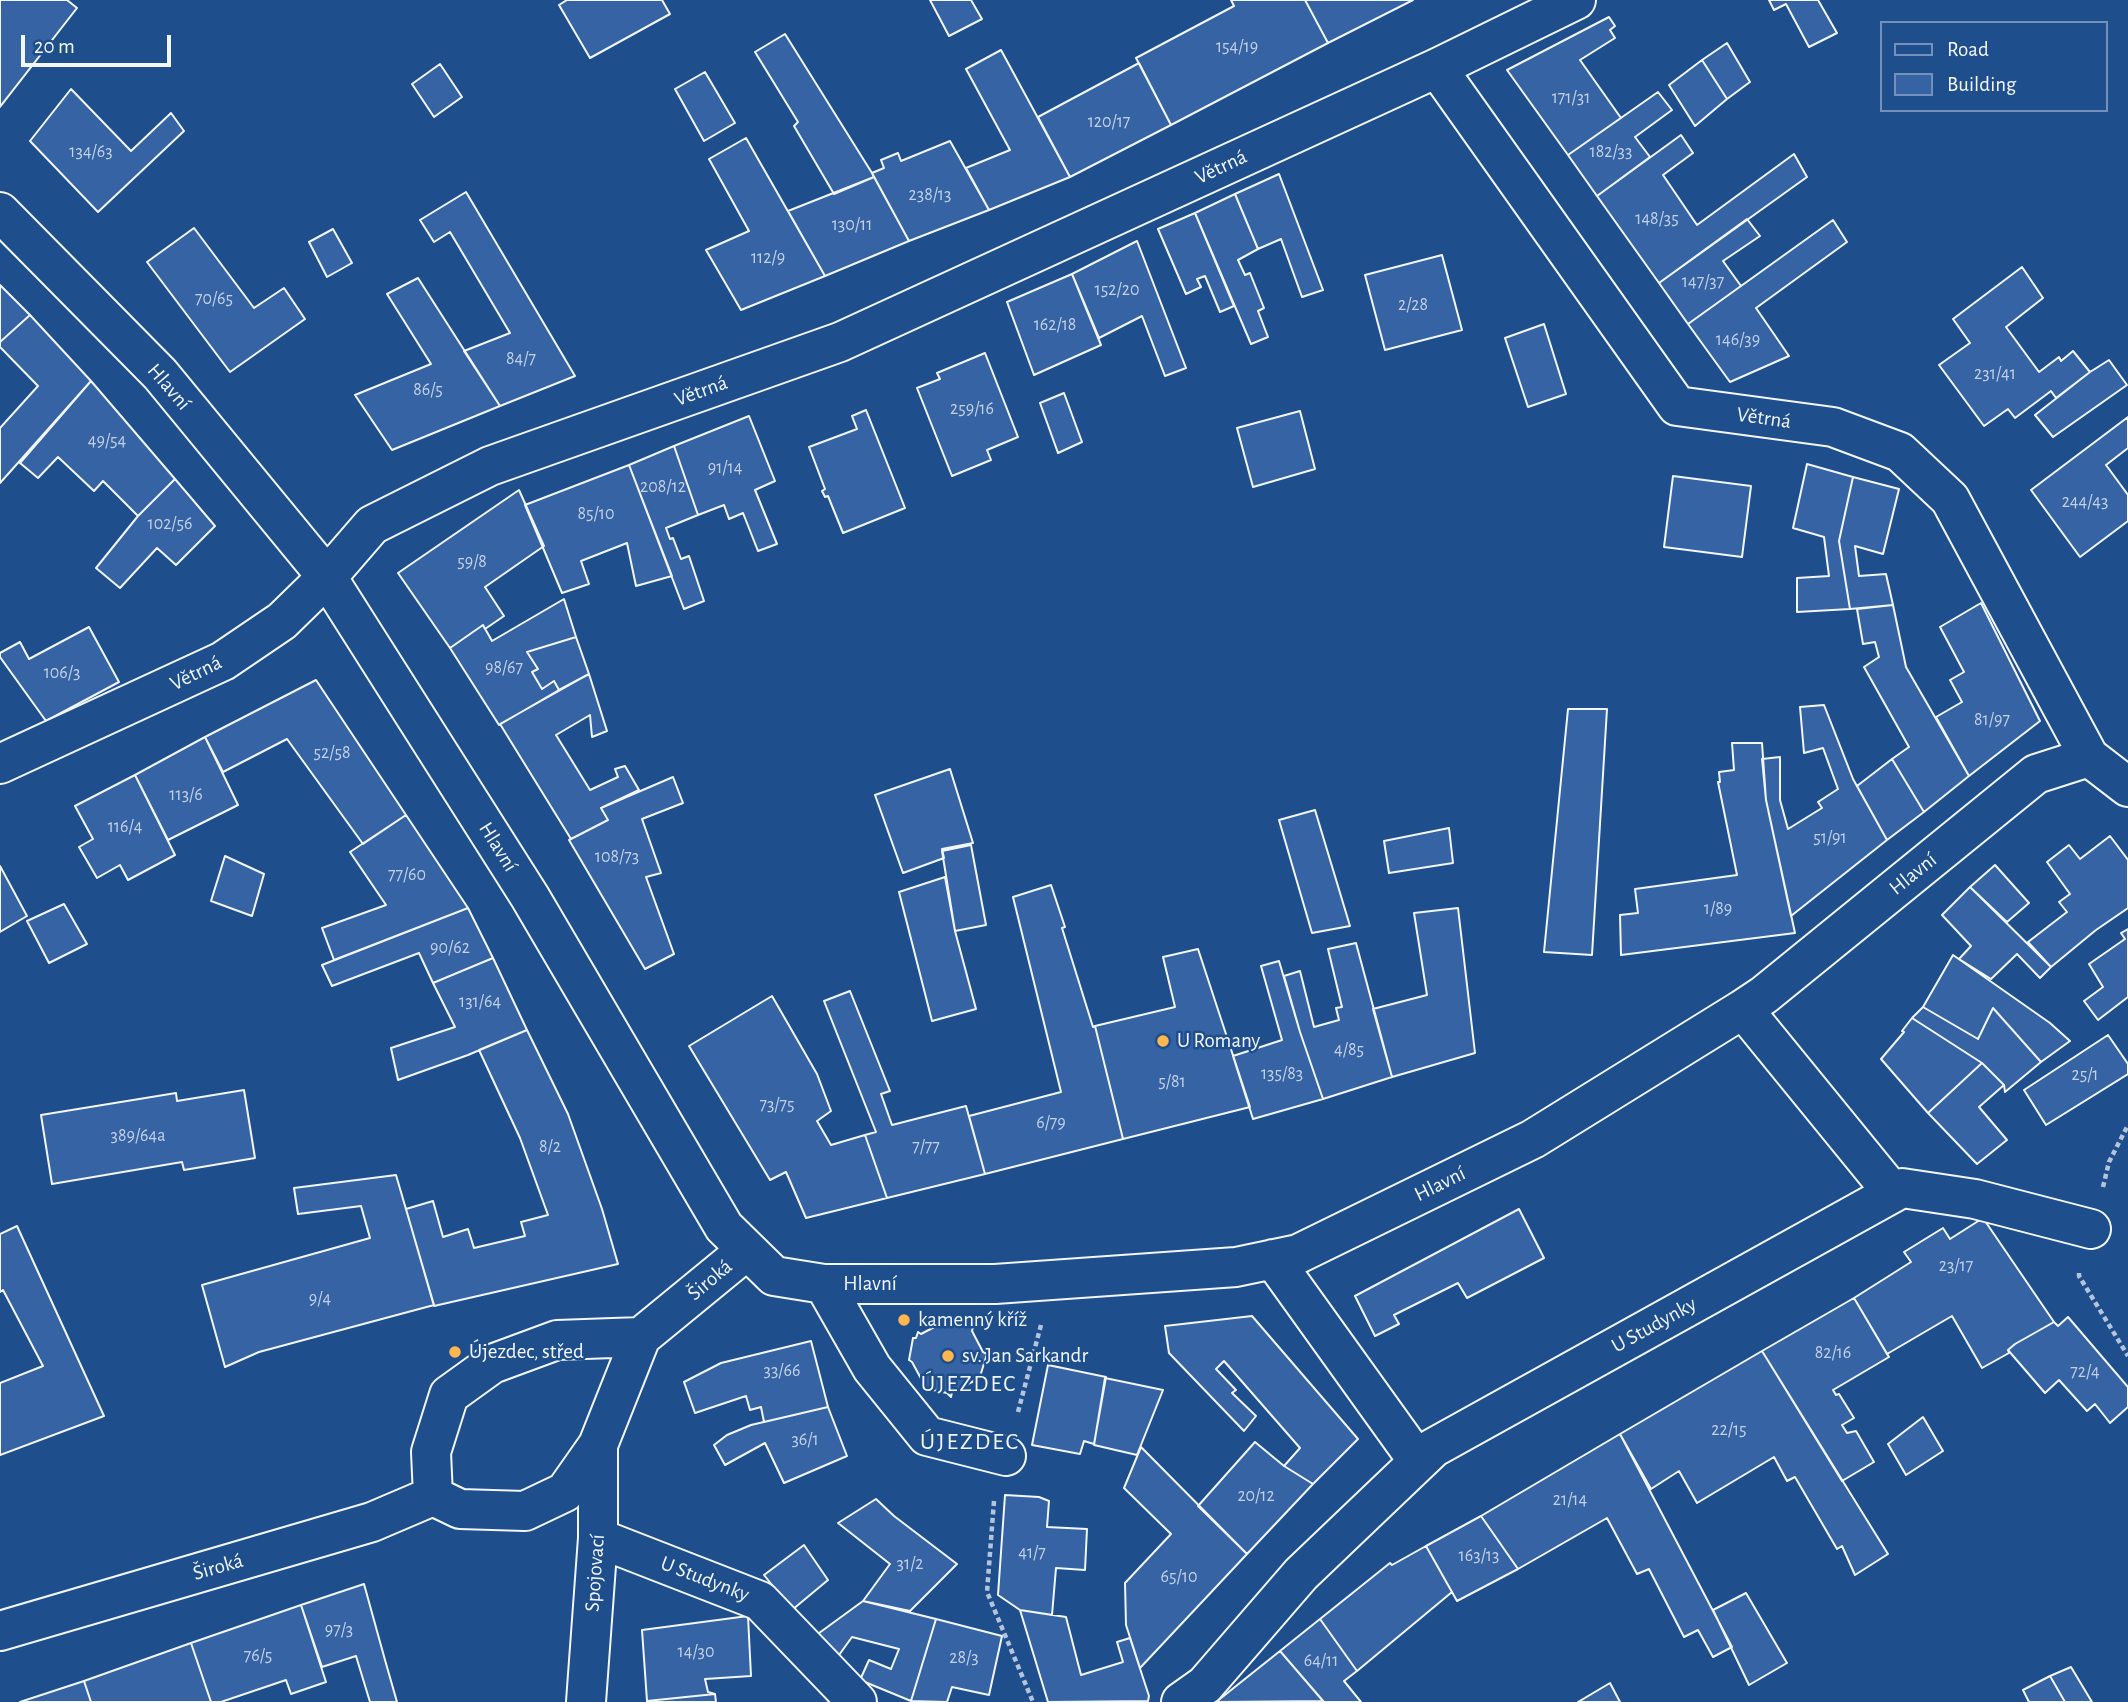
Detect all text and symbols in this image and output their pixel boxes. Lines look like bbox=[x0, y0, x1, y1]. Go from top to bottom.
scale bar bbox=[24, 21, 175, 65]
legend bbox=[1880, 21, 2107, 112]
text: 20 m bbox=[34, 36, 75, 57]
house number: 154/19 bbox=[1216, 36, 1258, 58]
text: Road bbox=[1947, 39, 1989, 60]
text: Building bbox=[1947, 74, 2016, 95]
house number: 171/31 bbox=[1552, 87, 1590, 109]
house number: 120/17 bbox=[1088, 111, 1130, 133]
house number: 134/63 bbox=[69, 141, 113, 163]
house number: 182/33 bbox=[1590, 141, 1632, 163]
street label: Větrná bbox=[1191, 144, 1251, 190]
house number: 238/13 bbox=[909, 184, 951, 206]
house number: 148/35 bbox=[1635, 208, 1679, 230]
house number: 130/11 bbox=[832, 214, 872, 236]
house number: 112/9 bbox=[751, 247, 785, 269]
house number: 147/37 bbox=[1682, 271, 1724, 293]
house number: 152/20 bbox=[1095, 279, 1139, 301]
house number: 70/65 bbox=[195, 288, 233, 310]
house number: 2/28 bbox=[1398, 294, 1428, 316]
house number: 162/18 bbox=[1034, 314, 1076, 336]
house number: 146/39 bbox=[1716, 329, 1760, 351]
house number: 84/7 bbox=[506, 348, 536, 370]
street label: Hlavní bbox=[142, 358, 196, 416]
house number: 231/41 bbox=[1974, 363, 2016, 385]
street label: Větrná bbox=[671, 370, 731, 412]
house number: 86/5 bbox=[413, 379, 443, 401]
house number: 259/16 bbox=[950, 398, 994, 420]
street label: Větrná bbox=[1735, 402, 1793, 434]
house number: 49/54 bbox=[88, 430, 126, 452]
house number: 91/14 bbox=[708, 457, 742, 479]
house number: 208/12 bbox=[640, 476, 686, 498]
house number: 244/43 bbox=[2062, 491, 2108, 513]
house number: 85/10 bbox=[578, 503, 614, 525]
house number: 102/56 bbox=[147, 513, 193, 535]
house number: 59/8 bbox=[457, 551, 487, 573]
street label: Větrná bbox=[166, 650, 226, 696]
house number: 98/67 bbox=[485, 657, 523, 679]
house number: 106/3 bbox=[44, 662, 80, 684]
house number: 81/97 bbox=[1974, 709, 2010, 731]
house number: 52/58 bbox=[314, 742, 350, 764]
house number: 113/6 bbox=[169, 784, 203, 806]
house number: 116/4 bbox=[108, 816, 142, 838]
street label: Hlavní bbox=[473, 818, 523, 876]
house number: 51/91 bbox=[1813, 827, 1847, 849]
house number: 108/73 bbox=[595, 846, 639, 868]
street label: Hlavní bbox=[1884, 847, 1942, 901]
house number: 77/60 bbox=[388, 864, 426, 886]
house number: 1/89 bbox=[1704, 898, 1732, 920]
house number: 90/62 bbox=[430, 937, 470, 959]
house number: 131/64 bbox=[459, 991, 501, 1013]
place label: U Romany bbox=[1177, 1028, 1260, 1054]
marker: U Romany bbox=[1155, 1033, 1171, 1049]
house number: 4/85 bbox=[1334, 1039, 1364, 1061]
house number: 135/83 bbox=[1261, 1063, 1303, 1085]
house number: 25/1 bbox=[2071, 1064, 2099, 1086]
house number: 5/81 bbox=[1158, 1071, 1186, 1093]
house number: 73/75 bbox=[759, 1094, 795, 1116]
house number: 6/79 bbox=[1036, 1112, 1066, 1134]
house number: 389/64a bbox=[110, 1125, 166, 1147]
house number: 8/2 bbox=[539, 1136, 561, 1158]
house number: 7/77 bbox=[912, 1136, 940, 1158]
street label: Hlavní bbox=[1410, 1161, 1470, 1207]
street label: Široká bbox=[682, 1254, 738, 1306]
house number: 23/17 bbox=[1939, 1255, 1973, 1277]
street label: Hlavní bbox=[843, 1271, 897, 1297]
house number: 9/4 bbox=[309, 1288, 331, 1310]
street label: U Studynky bbox=[1607, 1291, 1701, 1359]
place label: kamenný kříž bbox=[918, 1307, 1027, 1333]
marker: kamenný kříž bbox=[896, 1312, 912, 1328]
place label: Újezdec, střed bbox=[469, 1339, 584, 1365]
house number: 82/16 bbox=[1815, 1342, 1851, 1364]
place label: sv. Jan Sarkandr bbox=[962, 1343, 1088, 1369]
marker: Újezdec, střed bbox=[447, 1344, 463, 1360]
marker: sv. Jan Sarkandr bbox=[940, 1348, 956, 1364]
house number: 33/66 bbox=[764, 1360, 800, 1382]
house number: 72/4 bbox=[2070, 1361, 2100, 1383]
district label: ÚJEZDEC bbox=[922, 1370, 1016, 1398]
house number: 22/15 bbox=[1711, 1419, 1747, 1441]
district label: ÚJEZDEC bbox=[921, 1428, 1019, 1456]
house number: 36/1 bbox=[791, 1429, 819, 1451]
house number: 20/12 bbox=[1237, 1485, 1275, 1507]
house number: 21/14 bbox=[1553, 1489, 1587, 1511]
street label: Spojovací bbox=[580, 1533, 610, 1613]
house number: 41/7 bbox=[1018, 1542, 1046, 1564]
house number: 163/13 bbox=[1459, 1545, 1499, 1567]
street label: Široká bbox=[190, 1548, 246, 1586]
street label: U Studynky bbox=[657, 1551, 753, 1607]
house number: 31/2 bbox=[897, 1553, 923, 1575]
house number: 65/10 bbox=[1161, 1566, 1197, 1588]
house number: 97/3 bbox=[325, 1619, 353, 1641]
house number: 14/30 bbox=[678, 1641, 714, 1663]
house number: 76/5 bbox=[244, 1645, 272, 1667]
house number: 28/3 bbox=[949, 1647, 979, 1669]
house number: 64/11 bbox=[1304, 1650, 1338, 1672]

